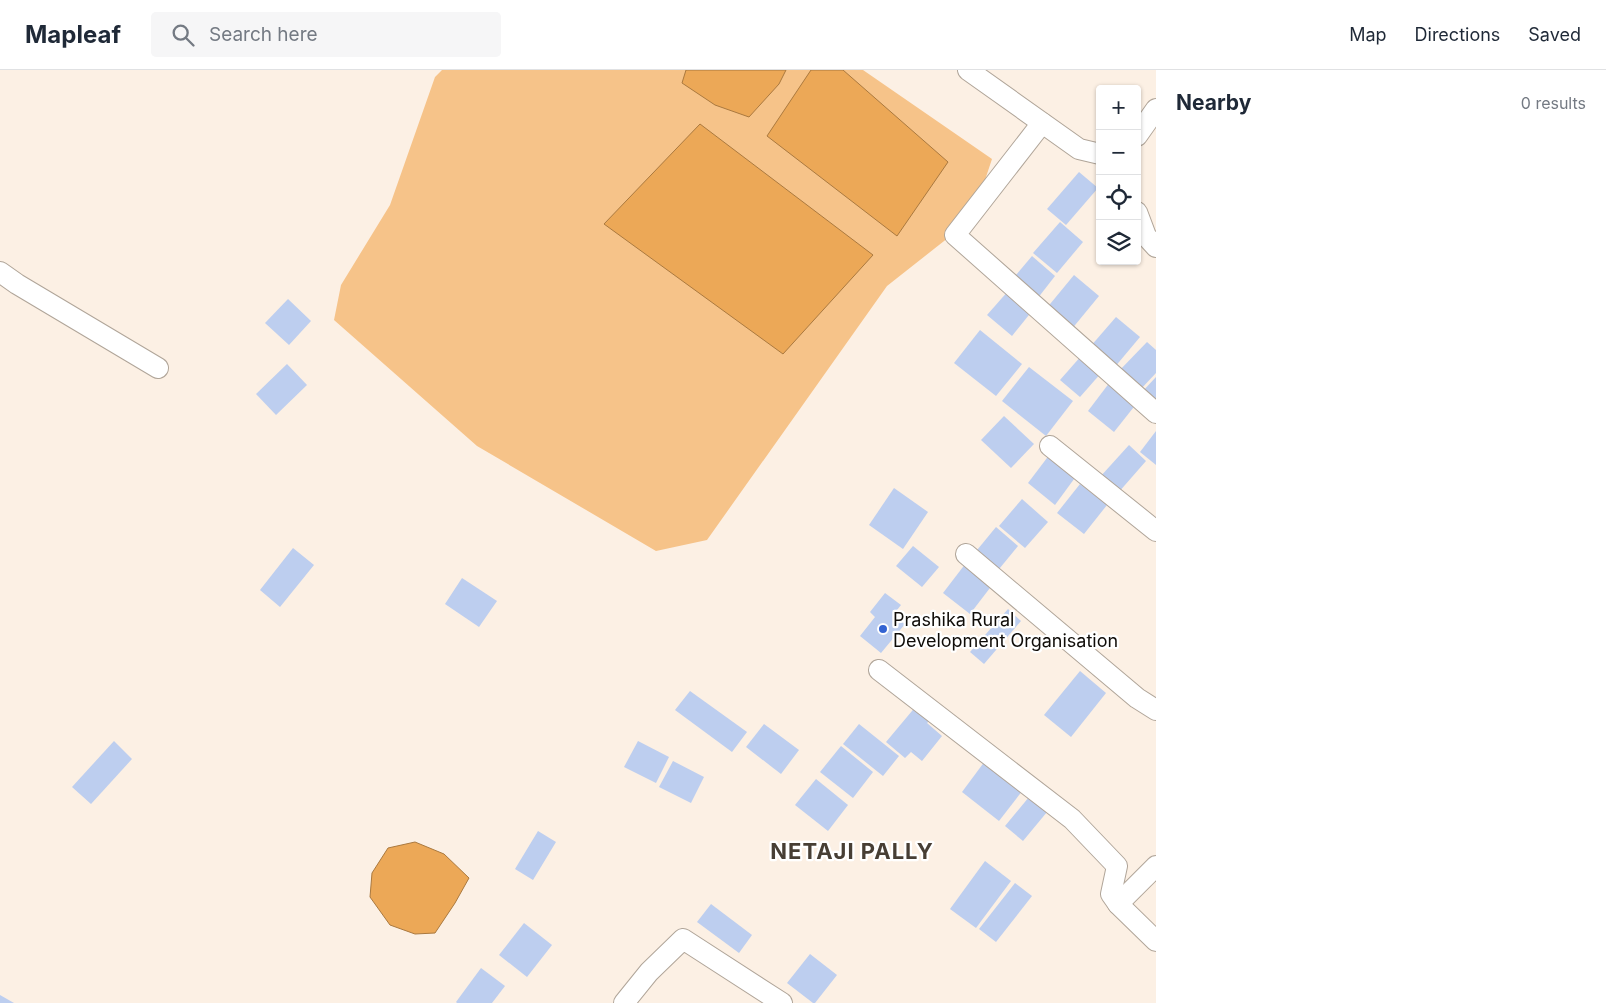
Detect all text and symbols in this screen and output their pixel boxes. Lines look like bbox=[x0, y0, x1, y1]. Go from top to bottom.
search box bbox=[151, 12, 501, 57]
text: Mapleaf bbox=[25, 20, 121, 49]
icon: search bbox=[169, 21, 197, 49]
text: Search here bbox=[209, 23, 318, 46]
text: Map bbox=[1349, 24, 1387, 45]
text: Directions bbox=[1415, 24, 1500, 45]
text: Saved bbox=[1528, 24, 1581, 45]
map controls bbox=[1096, 85, 1141, 265]
button: + bbox=[1096, 85, 1141, 130]
text: Nearby bbox=[1176, 90, 1251, 115]
text: 0 results bbox=[1521, 93, 1586, 113]
button: − bbox=[1096, 130, 1141, 175]
button: locate bbox=[1096, 175, 1141, 220]
button: layers bbox=[1096, 220, 1141, 265]
place label: Prashika Rural Development Organisation bbox=[893, 609, 1118, 651]
marker: Prashika Rural Development Organisation bbox=[877, 623, 889, 635]
district label: NETAJI PALLY bbox=[770, 838, 934, 864]

